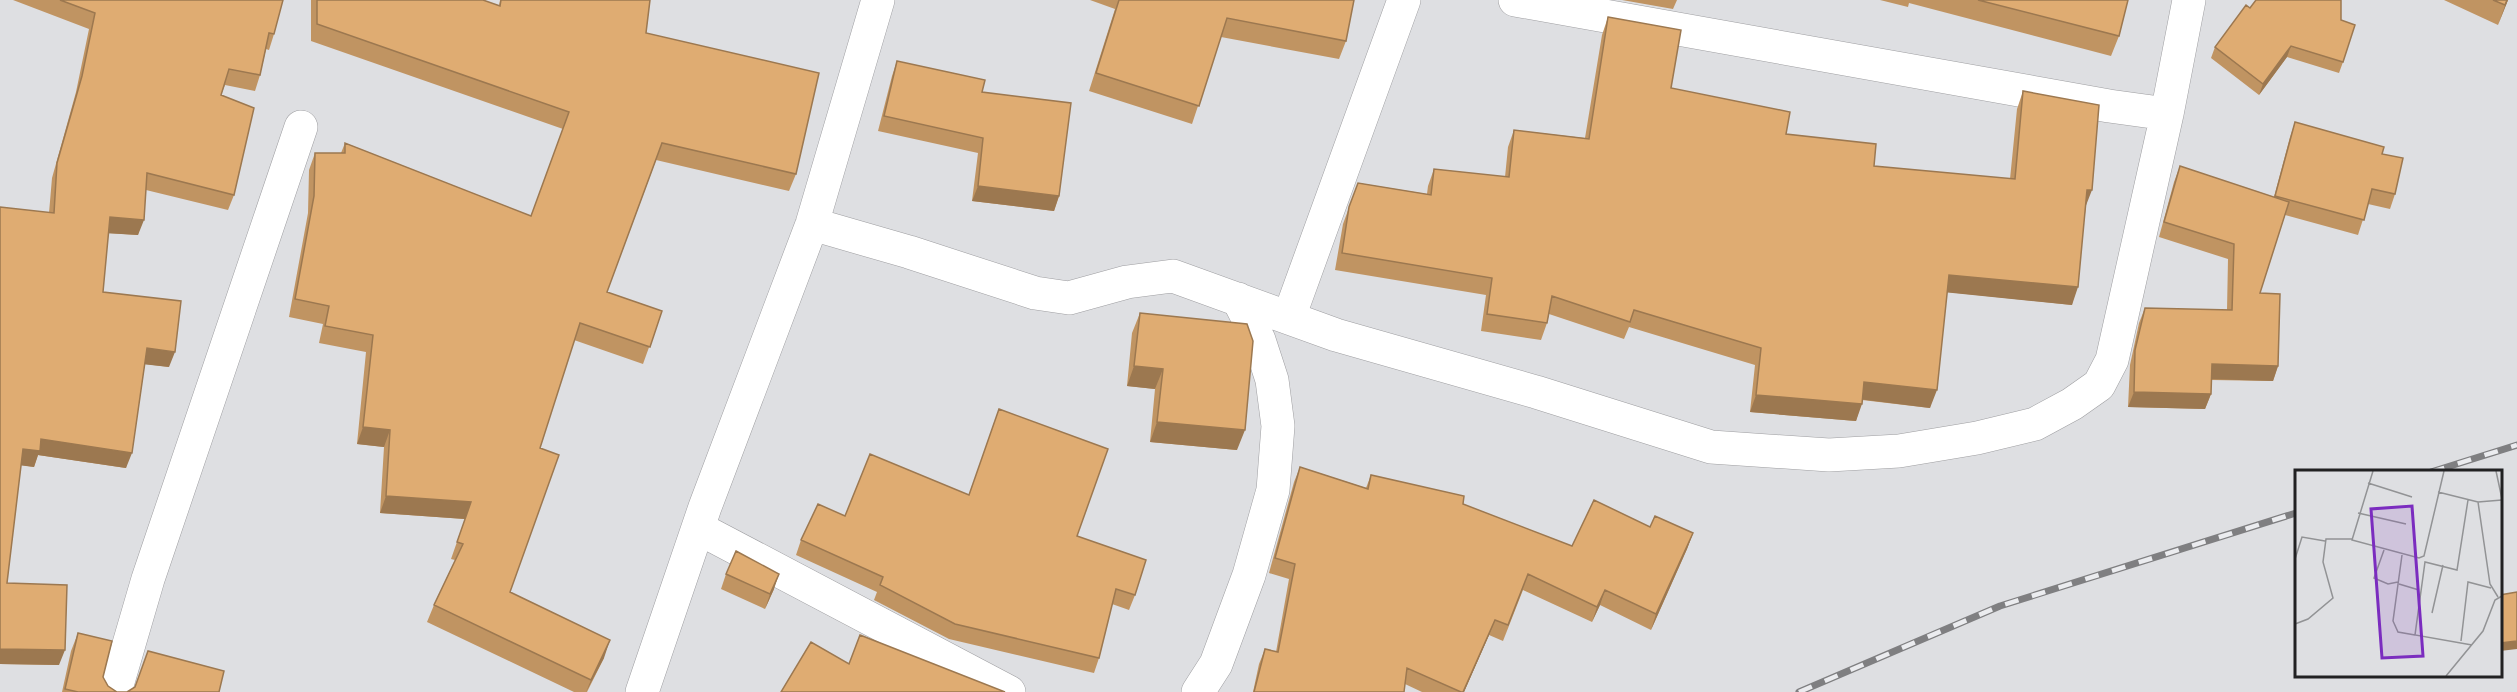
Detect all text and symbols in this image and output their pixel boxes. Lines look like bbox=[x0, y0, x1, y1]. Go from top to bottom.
inset map bbox=[2295, 470, 2502, 677]

